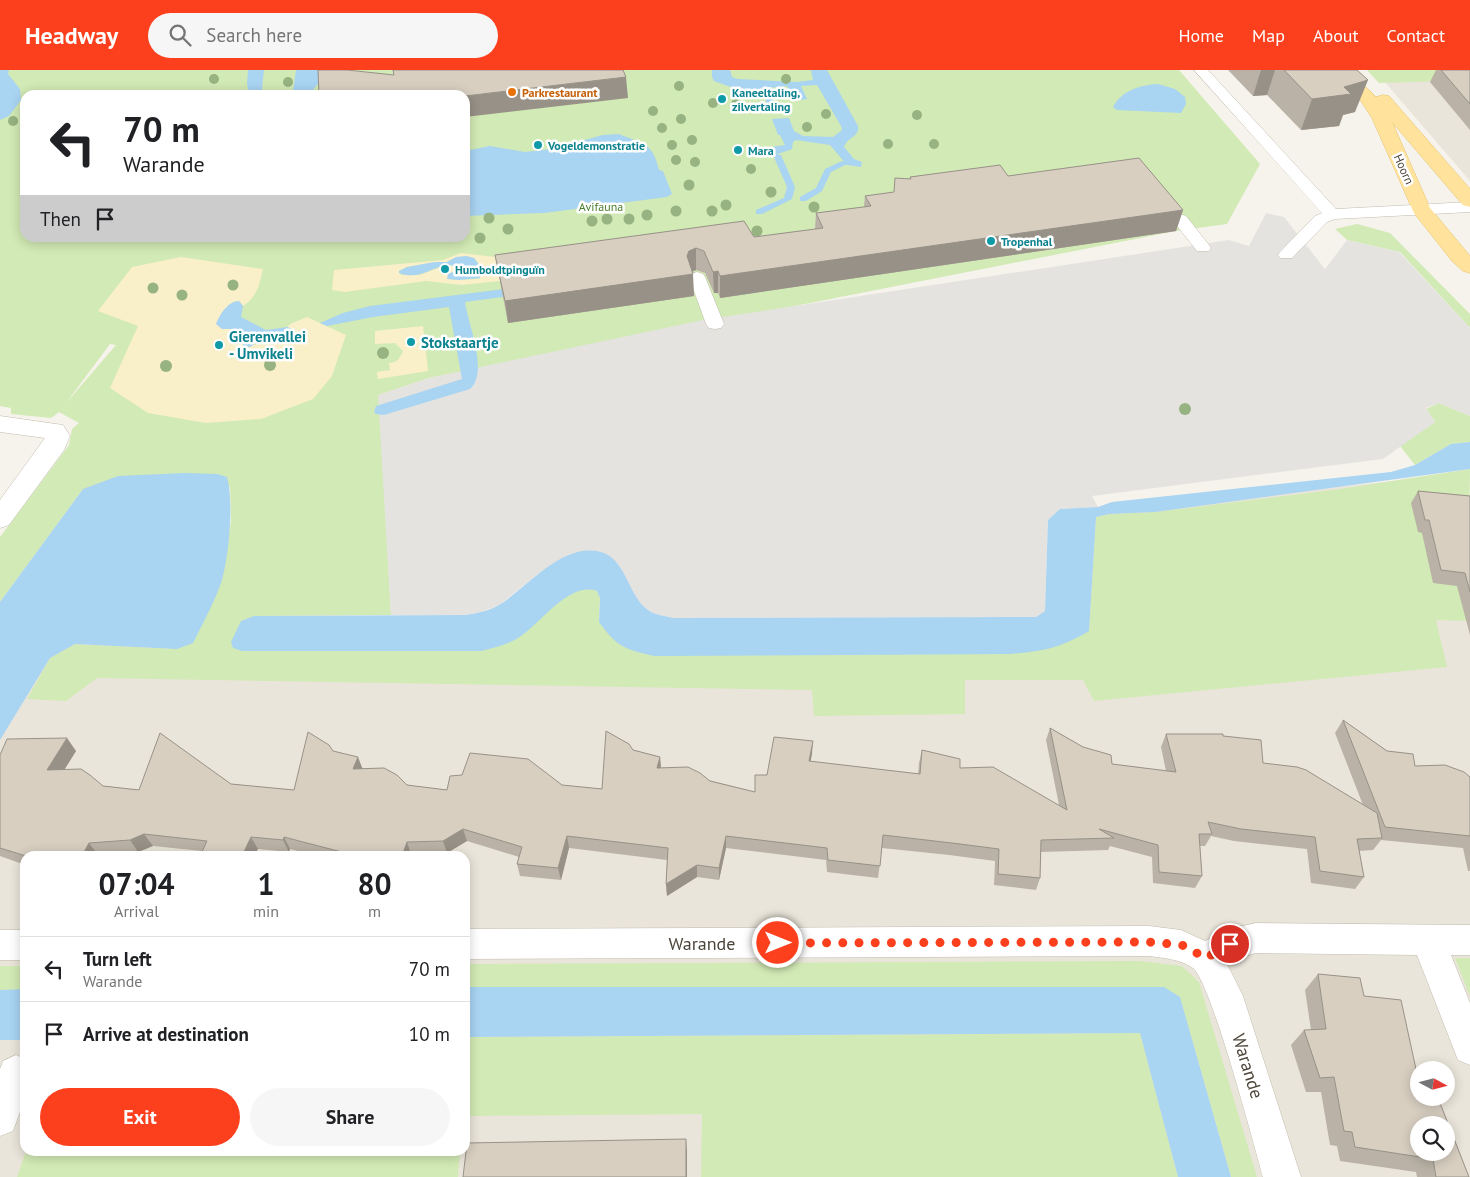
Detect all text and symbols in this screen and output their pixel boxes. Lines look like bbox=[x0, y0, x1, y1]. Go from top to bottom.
search box bbox=[148, 13, 498, 58]
text: Headway bbox=[25, 20, 118, 51]
icon: search bbox=[166, 21, 194, 49]
text: Search here bbox=[206, 23, 302, 47]
text: Home bbox=[1178, 24, 1224, 47]
text: Map bbox=[1252, 24, 1285, 47]
text: About bbox=[1313, 24, 1359, 47]
text: Contact bbox=[1387, 24, 1445, 47]
place label: Parkrestaurant bbox=[522, 85, 598, 100]
place label: Kaneeltaling, zilvertaling bbox=[732, 85, 800, 114]
marker: Parkrestaurant bbox=[506, 86, 518, 98]
marker: Kaneeltaling, zilvertaling bbox=[716, 93, 728, 105]
text: 70 m bbox=[123, 106, 200, 152]
icon: left bbox=[40, 110, 105, 175]
place label: Vogeldemonstratie bbox=[547, 138, 645, 153]
marker: Vogeldemonstratie bbox=[532, 139, 544, 151]
place label: Mara bbox=[748, 143, 774, 158]
marker: Mara bbox=[732, 144, 744, 156]
text: Warande bbox=[123, 150, 205, 178]
street label: Hoorn bbox=[1391, 152, 1417, 186]
park label: Avifauna bbox=[579, 199, 623, 214]
icon: arrive bbox=[91, 205, 119, 233]
text: Then bbox=[40, 207, 81, 231]
place label: Tropenhal bbox=[1001, 234, 1053, 249]
marker: Tropenhal bbox=[985, 235, 997, 247]
place label: Humboldtpinguïn bbox=[455, 262, 545, 277]
marker: Humboldtpinguïn bbox=[439, 263, 451, 275]
place label: Gierenvallei - Umvikeli bbox=[229, 327, 306, 363]
place label: Stokstaartje bbox=[421, 333, 499, 352]
marker: Stokstaartje bbox=[405, 336, 417, 348]
marker: Gierenvallei - Umvikeli bbox=[213, 339, 225, 351]
text: 07:04 bbox=[98, 864, 175, 903]
text: 1 bbox=[258, 864, 275, 903]
text: 80 bbox=[357, 864, 392, 903]
text: Arrival bbox=[114, 901, 159, 921]
text: min bbox=[253, 901, 279, 921]
text: m bbox=[368, 901, 381, 921]
position arrow bbox=[751, 916, 803, 968]
pin bbox=[1209, 923, 1251, 965]
icon: arrive bbox=[1216, 930, 1244, 958]
street label: Warande bbox=[669, 932, 735, 955]
text: Turn left bbox=[83, 947, 152, 971]
icon: left bbox=[40, 955, 68, 983]
text: 70 m bbox=[409, 957, 450, 981]
text: Warande bbox=[83, 971, 142, 991]
icon: arrive bbox=[40, 1020, 68, 1048]
text: Arrive at destination bbox=[83, 1022, 249, 1046]
text: 10 m bbox=[409, 1022, 450, 1046]
street label: Warande bbox=[1227, 1031, 1269, 1101]
north arrow bbox=[1410, 1061, 1455, 1106]
map controls bbox=[1410, 1061, 1455, 1161]
button: Exit bbox=[40, 1088, 240, 1146]
button: Share bbox=[250, 1088, 450, 1146]
button: search bbox=[1410, 1116, 1455, 1161]

